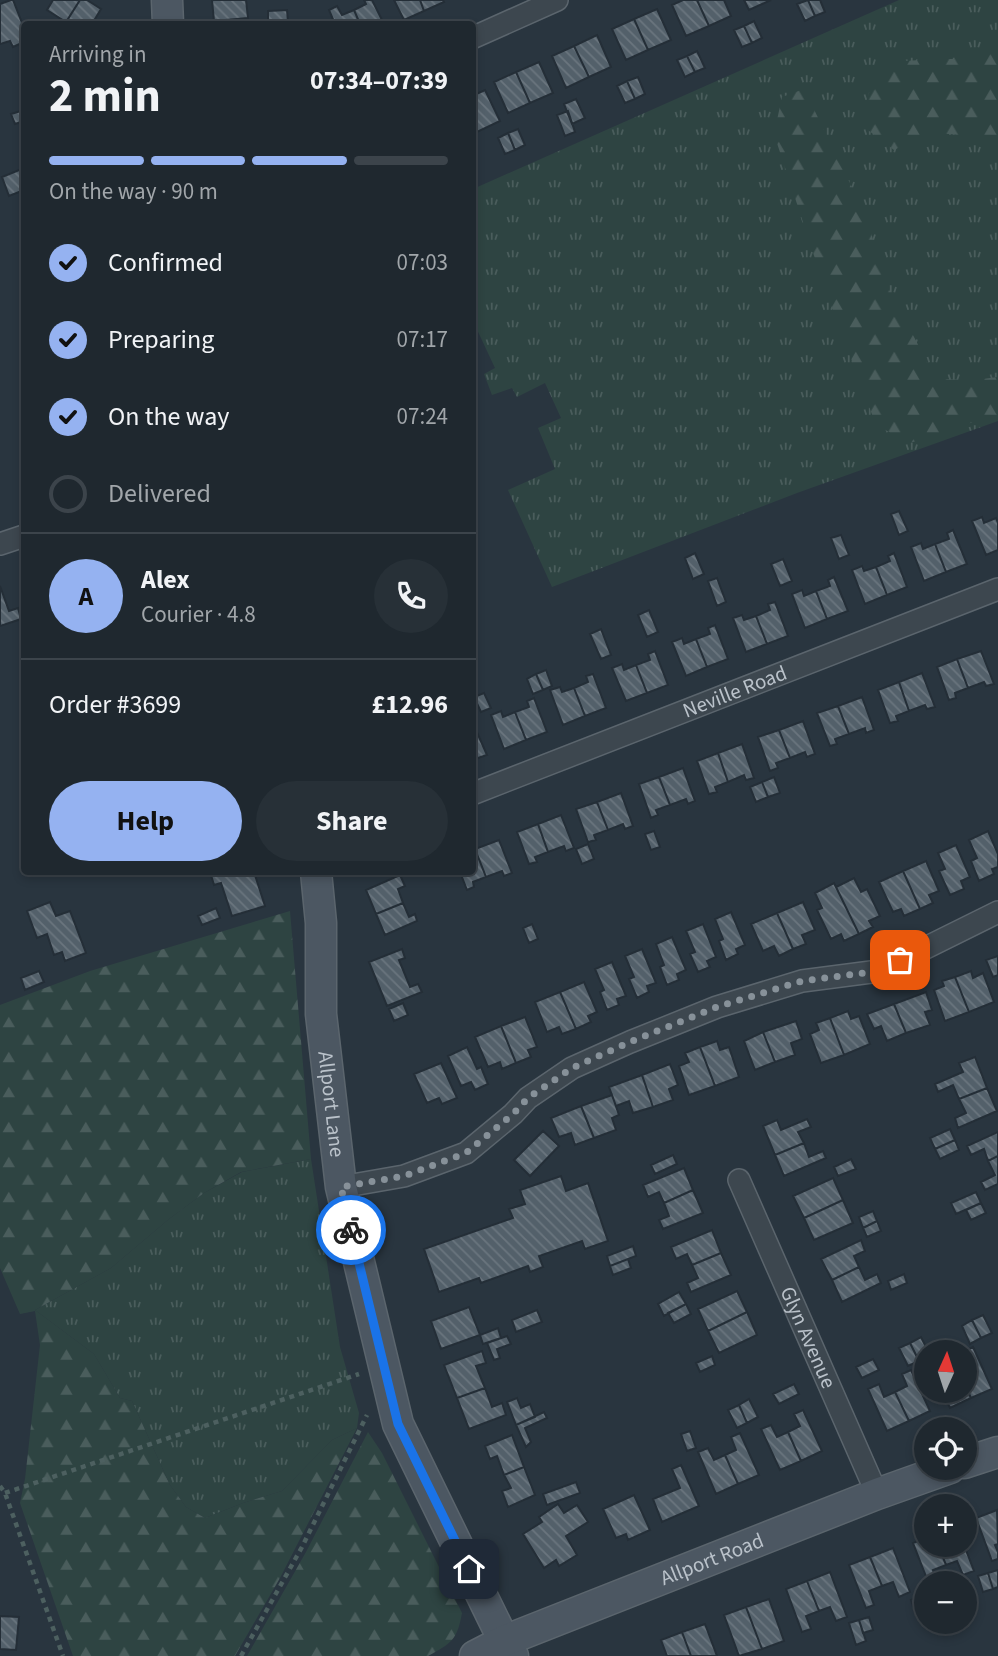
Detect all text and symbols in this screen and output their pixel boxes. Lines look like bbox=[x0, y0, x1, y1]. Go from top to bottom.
text: Arriving in bbox=[49, 38, 147, 71]
text: 07:34–07:39 bbox=[310, 62, 448, 99]
text: 2 min bbox=[49, 64, 161, 129]
text: On the way · 90 m bbox=[49, 175, 218, 208]
icon: check bbox=[49, 244, 87, 282]
text: Confirmed bbox=[108, 244, 223, 281]
text: 07:03 bbox=[397, 246, 448, 279]
icon: check bbox=[49, 321, 87, 359]
text: Preparing bbox=[108, 321, 214, 358]
text: 07:17 bbox=[397, 323, 448, 356]
icon: check bbox=[49, 398, 87, 436]
text: On the way bbox=[108, 398, 229, 435]
text: 07:24 bbox=[397, 400, 448, 433]
text: Delivered bbox=[108, 475, 211, 512]
button: phone bbox=[374, 559, 448, 633]
text: Alex bbox=[141, 561, 190, 598]
text: A bbox=[79, 578, 93, 615]
text: Courier · 4.8 bbox=[141, 598, 256, 631]
street label: Neville Road bbox=[678, 658, 791, 725]
text: Order #3699 bbox=[49, 686, 181, 723]
text: £12.96 bbox=[372, 686, 448, 723]
button: Help bbox=[49, 781, 242, 861]
button: Share bbox=[256, 781, 448, 861]
pin bbox=[870, 930, 930, 990]
icon: bag bbox=[881, 941, 919, 979]
street label: Allport Lane bbox=[310, 1050, 352, 1159]
courier bbox=[316, 1195, 386, 1265]
icon: bike bbox=[332, 1211, 370, 1249]
street label: Glyn Avenue bbox=[773, 1282, 844, 1393]
north arrow bbox=[914, 1340, 976, 1404]
map controls bbox=[914, 1340, 977, 1634]
button: locate bbox=[914, 1417, 977, 1480]
button: + bbox=[914, 1494, 977, 1557]
street label: Allport Road bbox=[656, 1525, 768, 1593]
pin bbox=[439, 1539, 499, 1599]
icon: home bbox=[450, 1550, 488, 1588]
button: − bbox=[914, 1571, 977, 1634]

